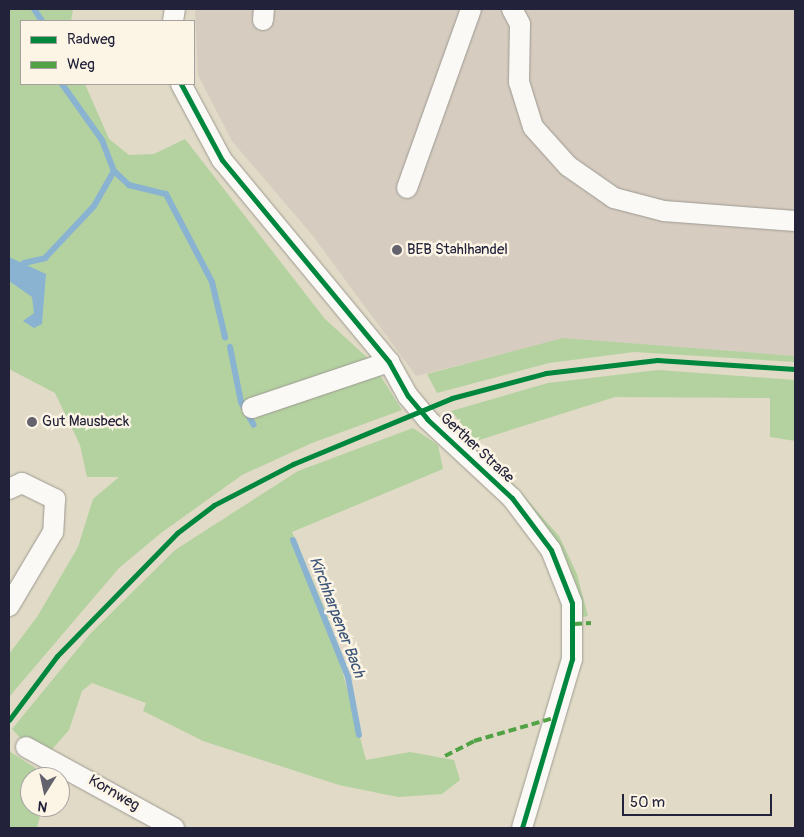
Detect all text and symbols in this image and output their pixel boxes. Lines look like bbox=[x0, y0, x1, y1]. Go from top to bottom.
legend bbox=[20, 20, 195, 85]
text: Radweg bbox=[67, 30, 115, 49]
text: Weg bbox=[67, 55, 95, 74]
place label: BEB Stahlhandel bbox=[407, 241, 508, 259]
marker: BEB Stahlhandel bbox=[391, 244, 403, 256]
street label: Gerther Straße bbox=[436, 409, 518, 487]
place label: Gut Mausbeck bbox=[42, 413, 129, 431]
marker: Gut Mausbeck bbox=[26, 416, 38, 428]
water label: Kirchharpener Bach bbox=[305, 554, 369, 680]
north arrow bbox=[20, 767, 70, 817]
street label: Kornweg bbox=[85, 771, 143, 815]
scale bar bbox=[624, 784, 774, 816]
text: 50 m bbox=[630, 793, 665, 812]
text: N bbox=[36, 797, 49, 815]

